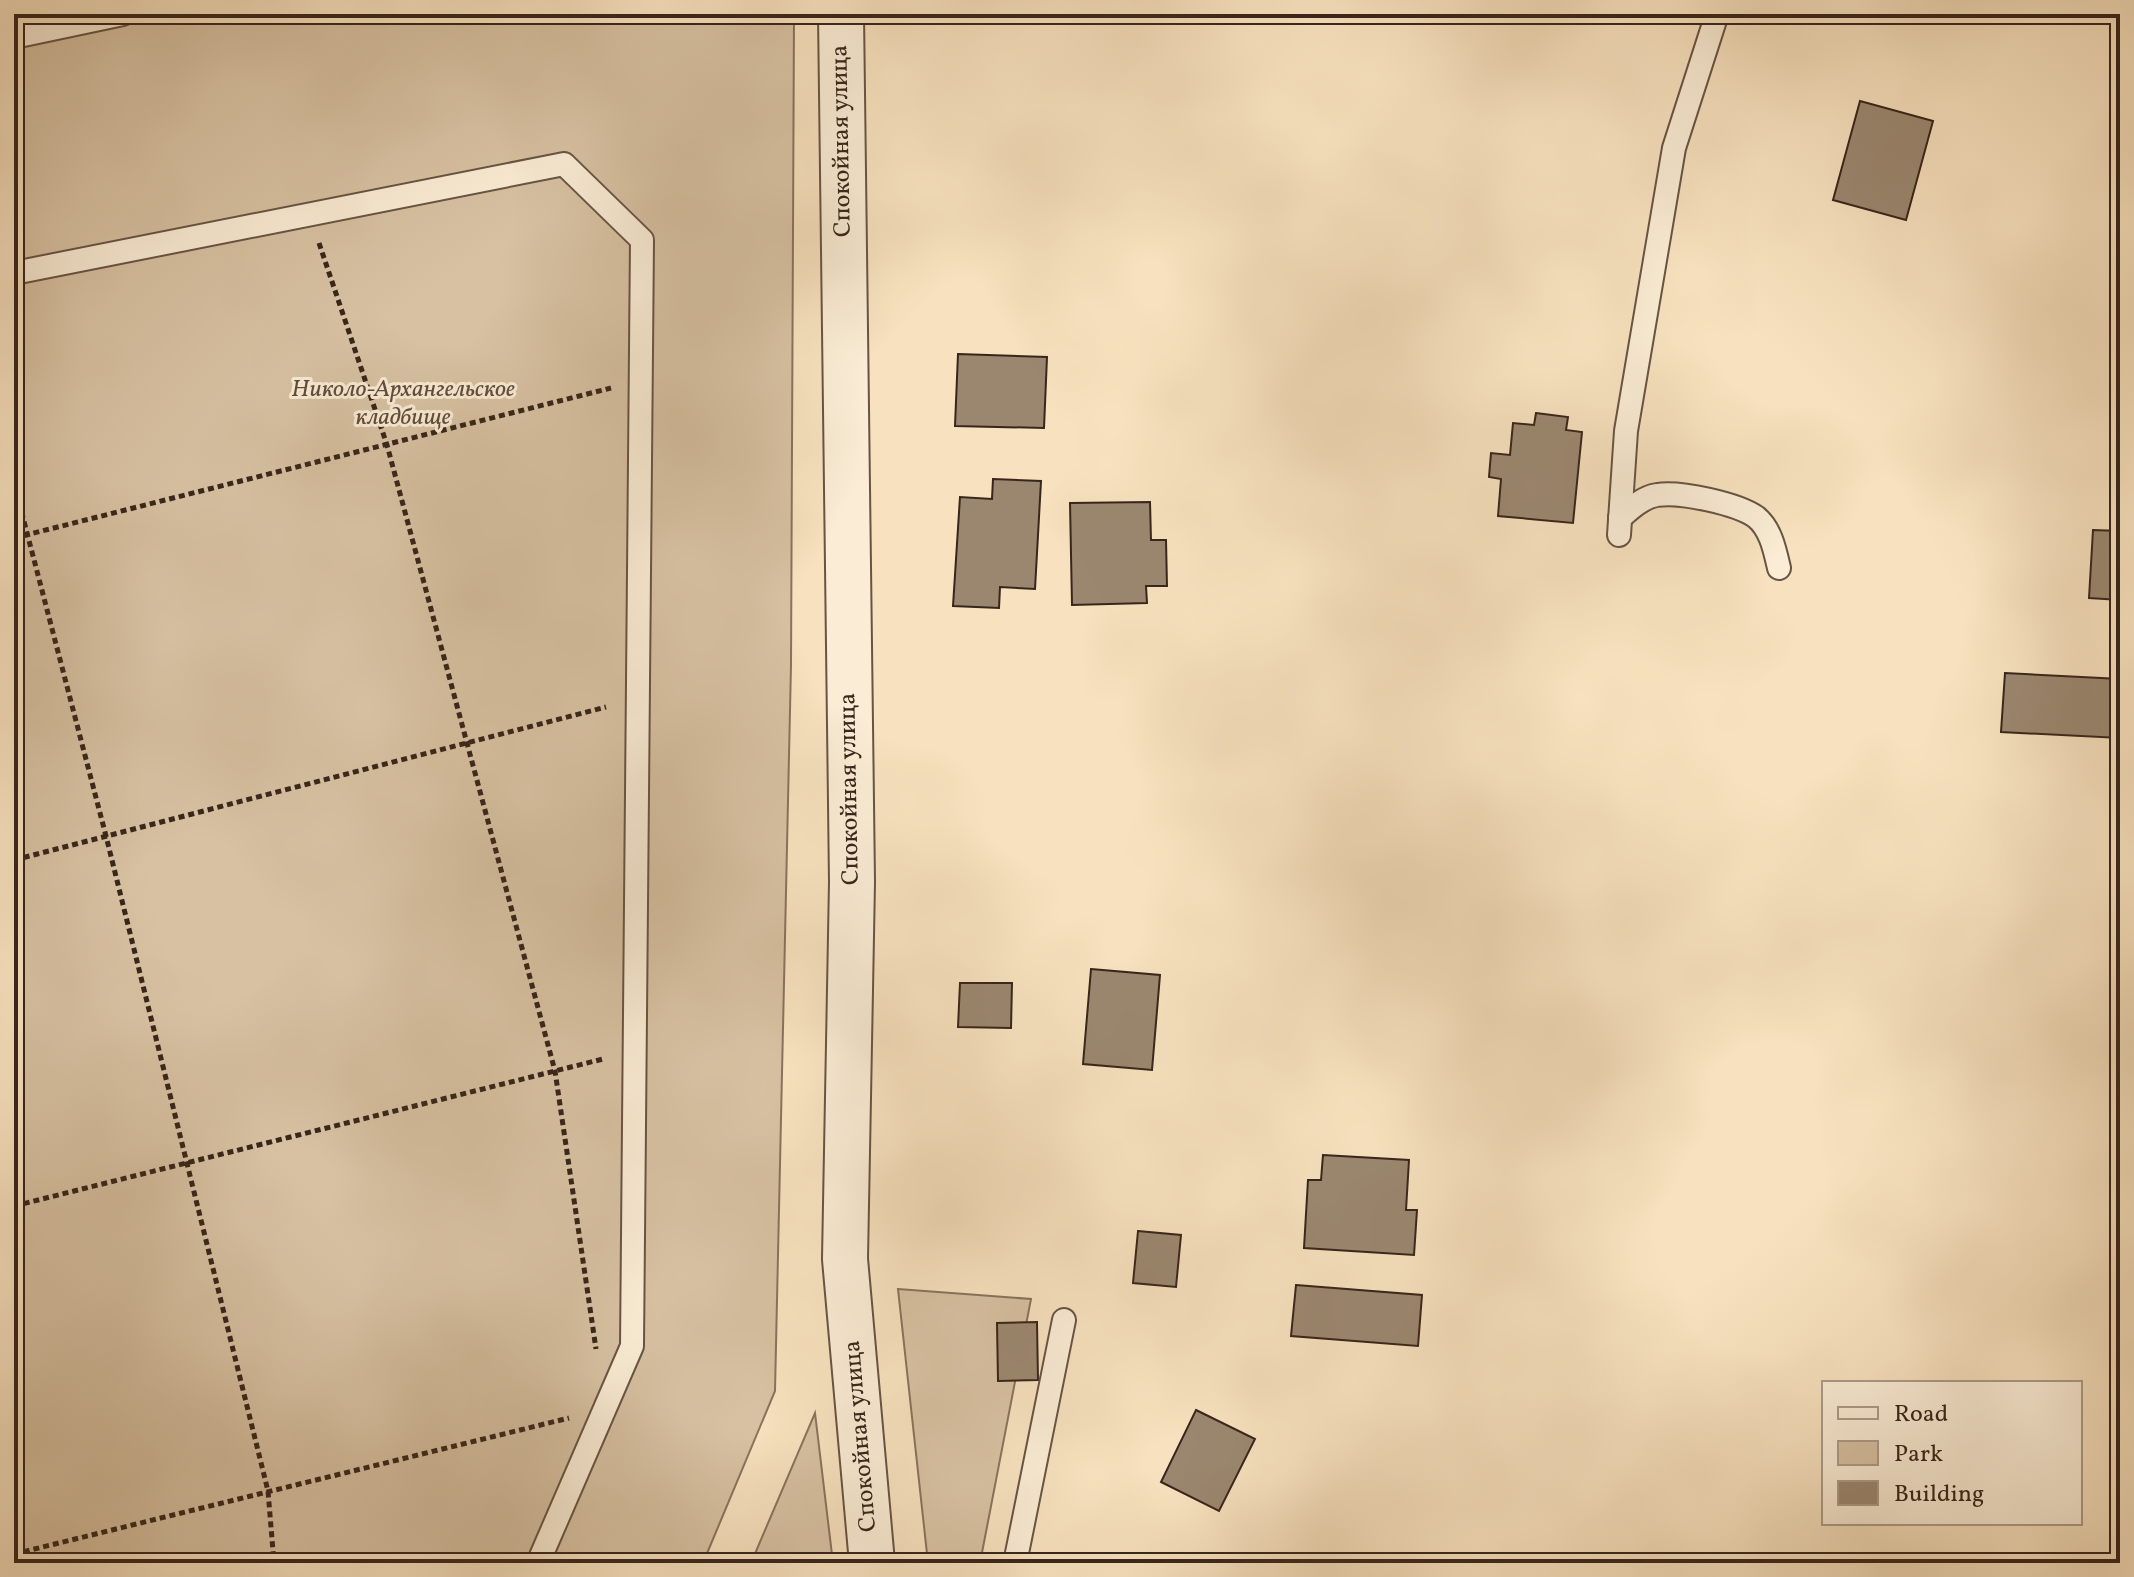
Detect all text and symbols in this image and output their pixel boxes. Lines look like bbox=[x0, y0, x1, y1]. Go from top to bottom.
street label: Спокойная улица bbox=[823, 45, 861, 237]
park label: Николо-Архангельское кладбище bbox=[291, 373, 515, 435]
street label: Спокойная улица bbox=[831, 693, 869, 885]
street label: Спокойная улица bbox=[836, 1339, 886, 1533]
legend bbox=[1822, 1381, 2082, 1525]
text: Road bbox=[1894, 1398, 1948, 1432]
text: Park bbox=[1894, 1438, 1943, 1472]
text: Building bbox=[1894, 1478, 1984, 1512]

